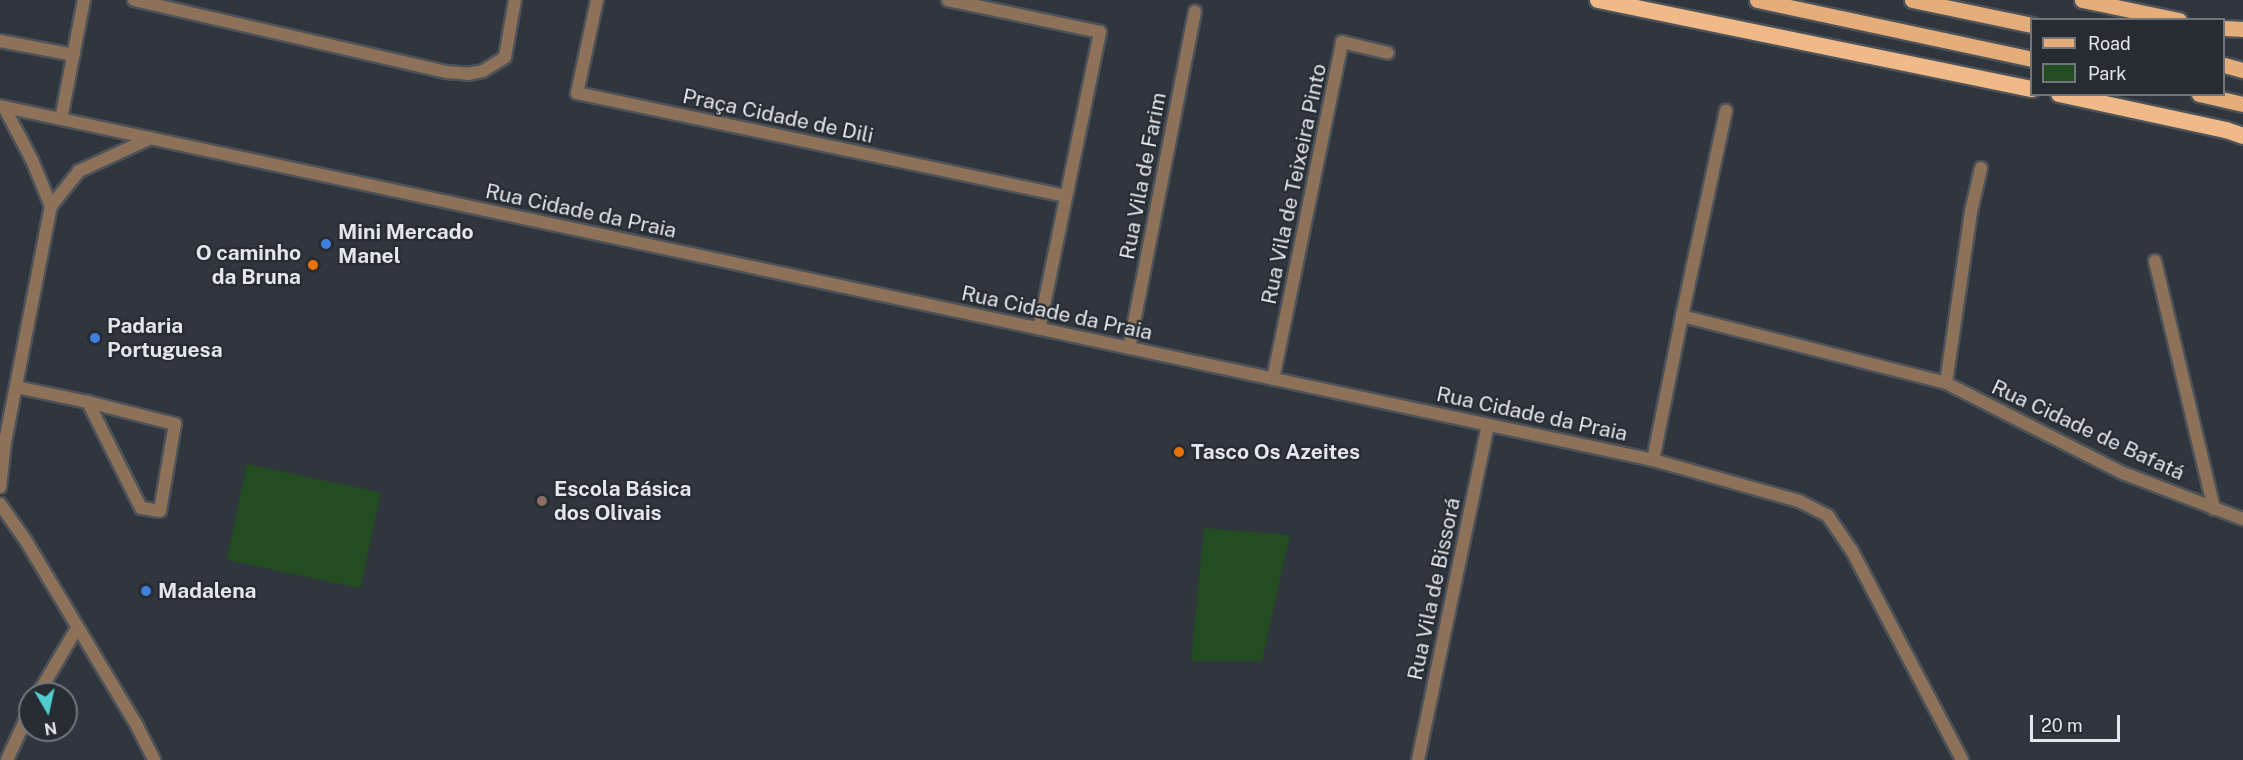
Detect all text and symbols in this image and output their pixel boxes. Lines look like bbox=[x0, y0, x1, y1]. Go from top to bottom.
legend bbox=[2030, 18, 2225, 96]
text: Road bbox=[2088, 33, 2131, 54]
street label: Rua Vila de Teixeira Pinto bbox=[1256, 61, 1332, 307]
text: Park bbox=[2088, 63, 2126, 84]
street label: Praça Cidade de Dili bbox=[680, 83, 876, 149]
street label: Rua Vila de Farim bbox=[1114, 90, 1172, 262]
street label: Rua Cidade da Praia bbox=[483, 178, 679, 244]
place label: Mini Mercado Manel bbox=[338, 219, 474, 269]
marker: Mini Mercado Manel bbox=[319, 237, 333, 251]
place label: O caminho da Bruna bbox=[196, 240, 301, 290]
marker: O caminho da Bruna bbox=[306, 258, 320, 272]
street label: Rua Cidade da Praia bbox=[959, 280, 1155, 346]
place label: Padaria Portuguesa bbox=[107, 313, 223, 363]
marker: Padaria Portuguesa bbox=[88, 331, 102, 345]
street label: Rua Cidade de Bafatá bbox=[1987, 374, 2189, 486]
street label: Rua Cidade da Praia bbox=[1434, 381, 1630, 447]
place label: Tasco Os Azeites bbox=[1191, 439, 1360, 465]
marker: Tasco Os Azeites bbox=[1172, 445, 1186, 459]
place label: Escola Básica dos Olivais bbox=[554, 476, 691, 526]
marker: Escola Básica dos Olivais bbox=[535, 494, 549, 508]
street label: Rua Vila de Bissorá bbox=[1402, 495, 1466, 683]
place label: Madalena bbox=[158, 578, 256, 604]
marker: Madalena bbox=[139, 584, 153, 598]
north arrow bbox=[18, 682, 78, 742]
scale bar bbox=[2033, 703, 2123, 741]
text: 20 m bbox=[2041, 715, 2083, 736]
text: N bbox=[43, 718, 58, 739]

